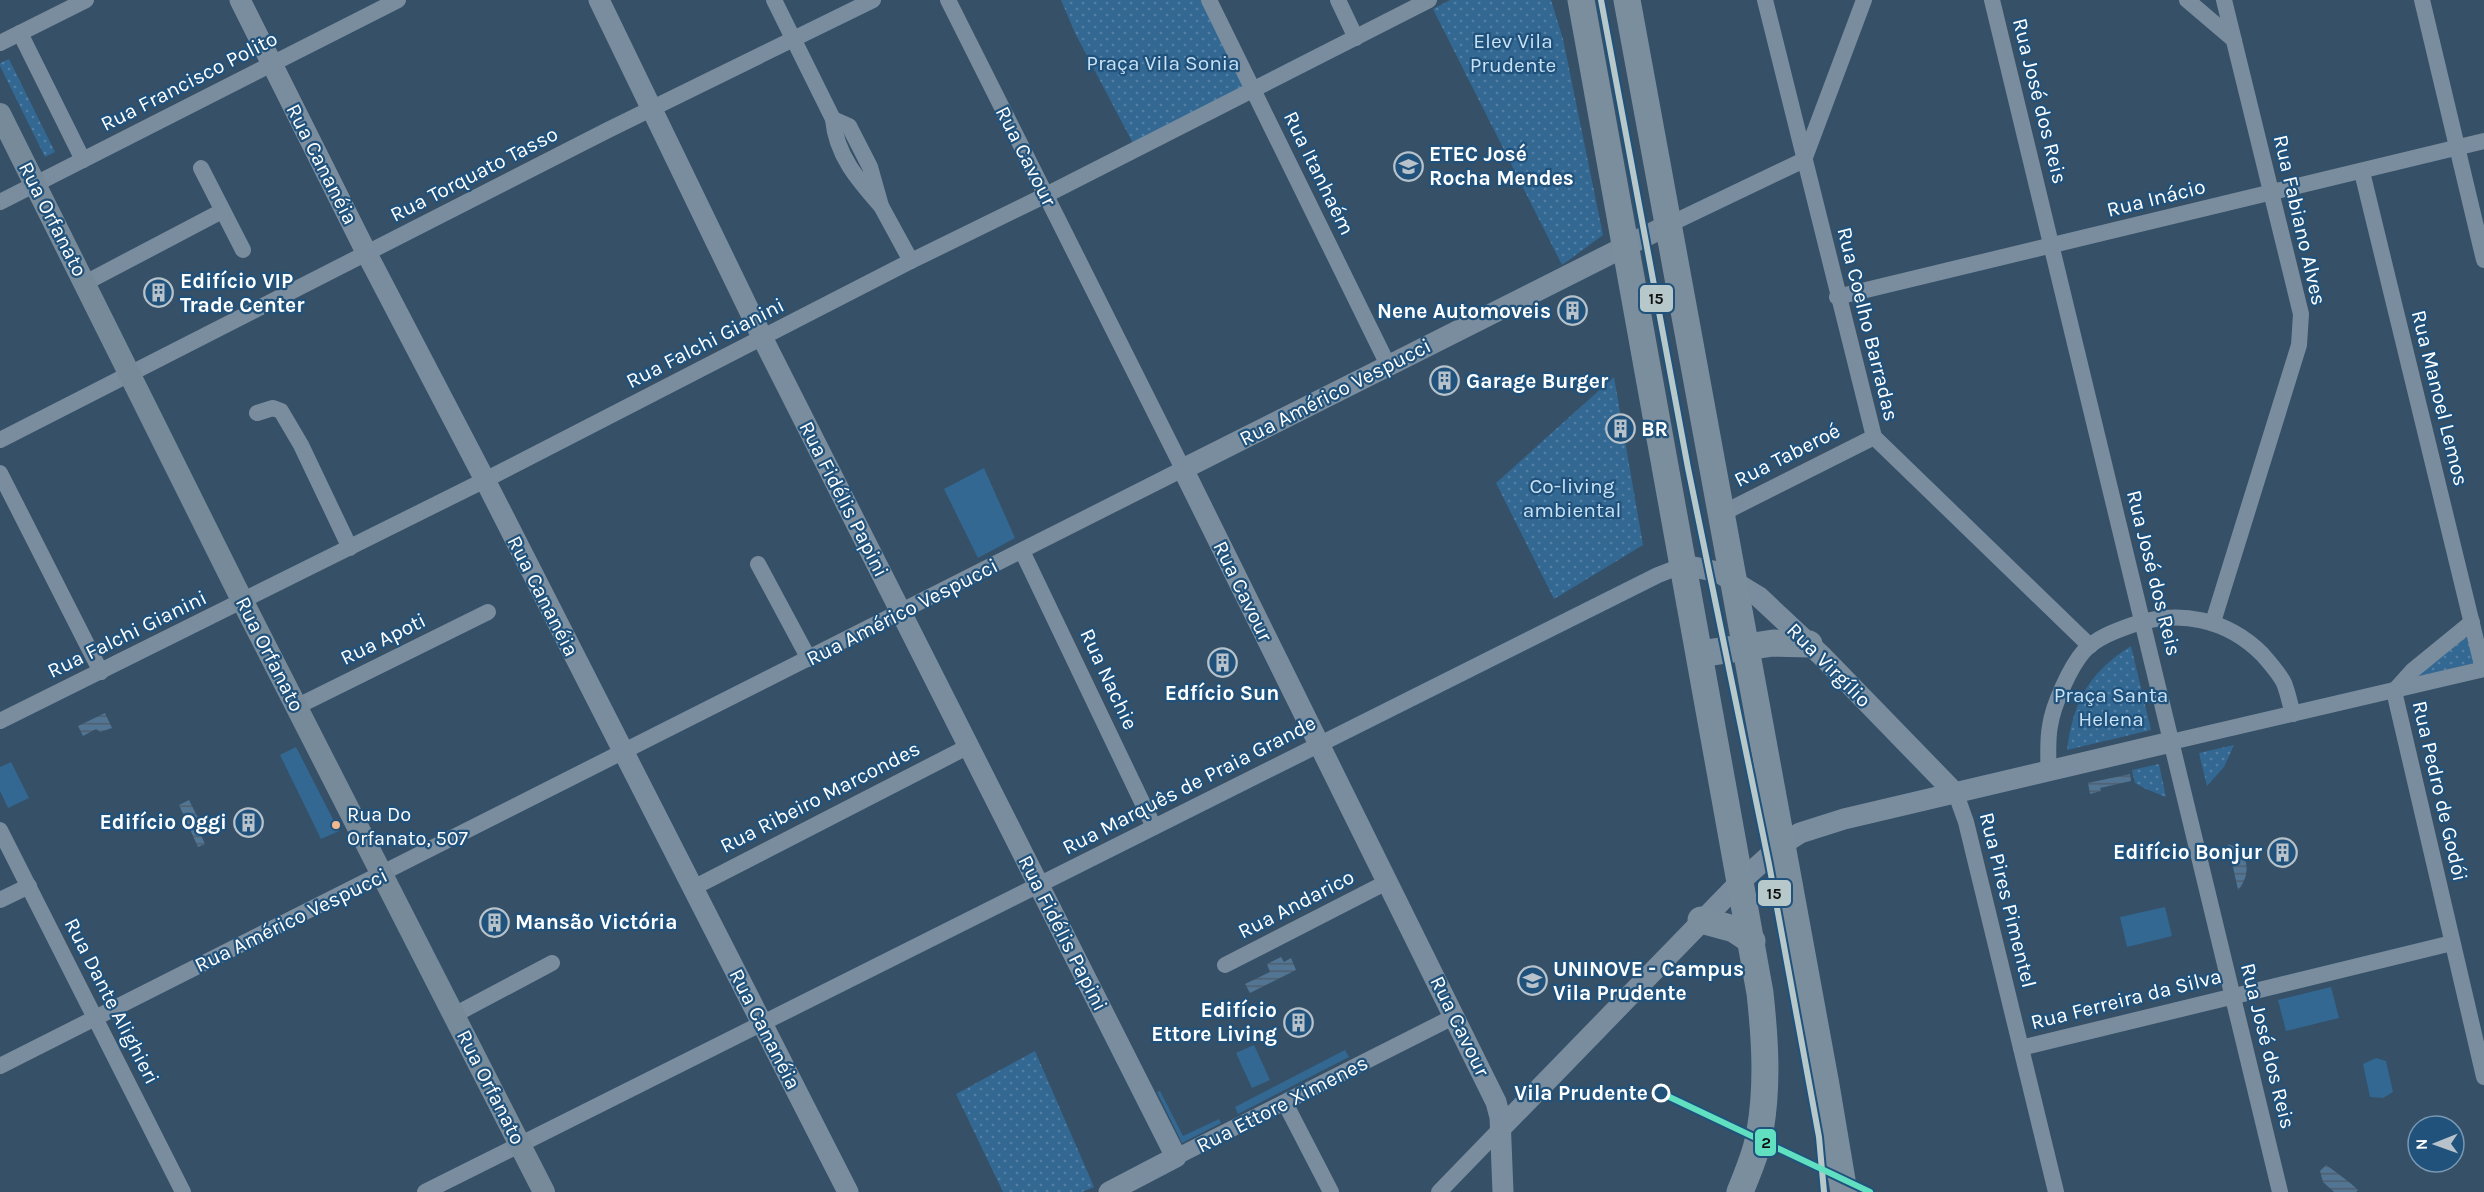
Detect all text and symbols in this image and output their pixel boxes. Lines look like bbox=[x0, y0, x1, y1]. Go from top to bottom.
street label: Rua José dos Reis bbox=[2008, 16, 2072, 186]
street label: Rua Francisco Polito bbox=[97, 26, 281, 136]
park label: Elev Vila Prudente bbox=[1470, 29, 1556, 77]
park label: Praça Vila Sonia bbox=[1086, 51, 1240, 75]
street label: Rua Cananéia bbox=[281, 100, 363, 228]
street label: Rua Cavour bbox=[991, 102, 1062, 210]
street label: Rua Itanhaém bbox=[1279, 107, 1359, 239]
street label: Rua Torquato Tasso bbox=[386, 121, 562, 227]
street label: Rua Fabiano Alves bbox=[2269, 133, 2331, 307]
place label: ETEC José Rocha Mendes bbox=[1429, 142, 1574, 190]
school or university icon: ETEC José Rocha Mendes bbox=[1392, 150, 1424, 182]
street label: Rua Orfanato bbox=[14, 158, 92, 280]
street label: Rua Inácio bbox=[2104, 174, 2208, 222]
street label: Rua Coelho Barradas bbox=[1832, 225, 1904, 423]
place label: Edifício VIP Trade Center bbox=[180, 269, 305, 317]
building icon: Edifício VIP Trade Center bbox=[143, 277, 175, 309]
line badge: 15 bbox=[1639, 284, 1674, 313]
text: 15 bbox=[1648, 289, 1664, 308]
street label: Rua Falchi Gianini bbox=[622, 293, 788, 393]
building icon: Nene Automoveis bbox=[1556, 295, 1588, 327]
place label: Nene Automoveis bbox=[1377, 299, 1551, 323]
street label: Rua Manoel Lemos bbox=[2407, 308, 2473, 488]
street label: Rua Américo Vespucci bbox=[1235, 333, 1435, 451]
building icon: Garage Burger bbox=[1429, 365, 1461, 397]
place label: Garage Burger bbox=[1466, 369, 1609, 393]
building icon: BR bbox=[1604, 413, 1636, 445]
street label: Rua Fidélis Papini bbox=[794, 417, 894, 581]
place label: BR bbox=[1641, 417, 1668, 441]
street label: Rua Taberoé bbox=[1730, 418, 1844, 492]
park label: Co-living ambiental bbox=[1523, 474, 1621, 522]
street label: Rua José dos Reis bbox=[2122, 488, 2186, 658]
street label: Rua Cananéia bbox=[502, 532, 584, 660]
street label: Rua Cavour bbox=[1208, 537, 1278, 646]
street label: Rua Américo Vespucci bbox=[802, 553, 1002, 671]
street label: Rua Falchi Gianini bbox=[44, 585, 210, 683]
street label: Rua Orfanato bbox=[231, 593, 309, 715]
street label: Rua Apoti bbox=[336, 608, 430, 670]
street label: Rua Virgílio bbox=[1782, 618, 1876, 712]
street label: Rua Nachie bbox=[1075, 625, 1143, 733]
building icon: Edfício Sun bbox=[1206, 646, 1238, 678]
place label: Edfício Sun bbox=[1165, 681, 1279, 705]
park label: Praça Santa Helena bbox=[2054, 683, 2168, 731]
street label: Rua Pedro de Godói bbox=[2408, 698, 2472, 884]
street label: Rua Marquês de Praia Grande bbox=[1058, 710, 1320, 860]
street label: Rua Ribeiro Marcondes bbox=[716, 736, 924, 858]
place label: Rua Do Orfanato, 507 bbox=[347, 803, 469, 850]
building icon: Edifício Oggi bbox=[232, 806, 264, 838]
place label: Edifício Oggi bbox=[99, 810, 227, 834]
street label: Rua Pires Pimentel bbox=[1975, 810, 2041, 990]
marker: Rua Do Orfanato, 507 bbox=[330, 819, 342, 831]
building icon: Edifício Bonjur bbox=[2267, 836, 2299, 868]
place label: Edifício Bonjur bbox=[2113, 840, 2263, 864]
street label: Rua Fidélis Papini bbox=[1013, 851, 1113, 1015]
street label: Rua Américo Vespucci bbox=[191, 863, 391, 977]
street label: Rua Andarico bbox=[1234, 864, 1358, 944]
line badge: 15 bbox=[1757, 879, 1792, 907]
text: 15 bbox=[1766, 884, 1782, 903]
building icon: Mansão Victória bbox=[478, 906, 510, 938]
place label: Mansão Victória bbox=[515, 910, 678, 934]
street label: Rua Dante Alighieri bbox=[60, 914, 164, 1088]
place label: UNINOVE - Campus Vila Prudente bbox=[1553, 957, 1744, 1005]
street label: Rua José dos Reis bbox=[2236, 961, 2300, 1131]
street label: Rua Ferreira da Silva bbox=[2028, 964, 2224, 1034]
street label: Rua Cananéia bbox=[724, 965, 806, 1093]
school or university icon: UNINOVE - Campus Vila Prudente bbox=[1516, 965, 1548, 997]
street label: Rua Cavour bbox=[1425, 972, 1495, 1081]
place label: Edifício Ettore Living bbox=[1151, 998, 1277, 1046]
building icon: Edifício Ettore Living bbox=[1282, 1006, 1314, 1038]
street label: Rua Orfanato bbox=[452, 1026, 530, 1148]
street label: Rua Ettore Ximenes bbox=[1192, 1050, 1372, 1158]
place label: Vila Prudente bbox=[1514, 1081, 1648, 1105]
marker: Vila Prudente bbox=[1652, 1084, 1670, 1102]
north arrow bbox=[2406, 1114, 2466, 1174]
line badge: 2 bbox=[1754, 1128, 1777, 1157]
text: 2 bbox=[1761, 1133, 1771, 1152]
text: N bbox=[2412, 1138, 2431, 1150]

